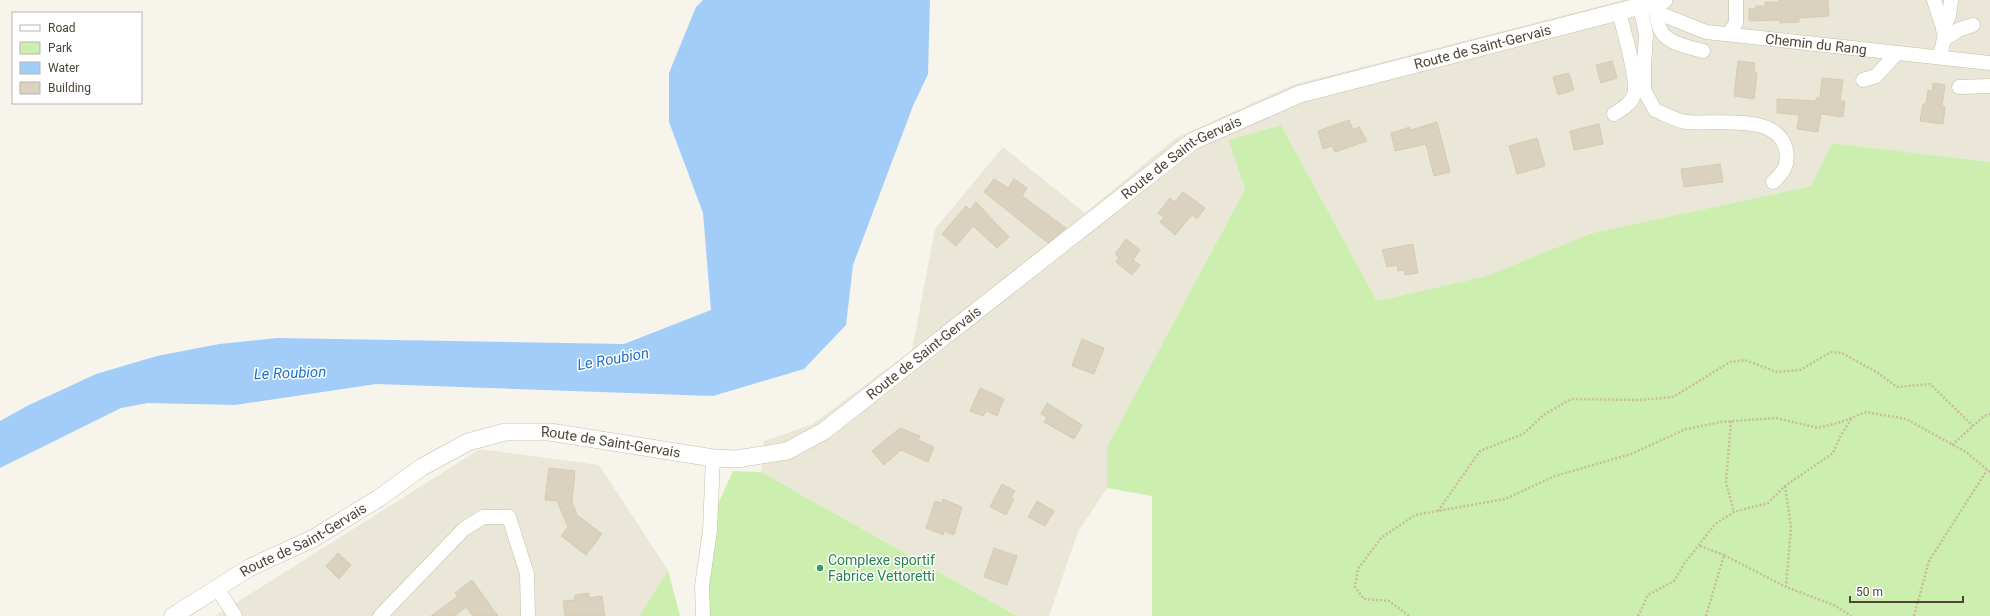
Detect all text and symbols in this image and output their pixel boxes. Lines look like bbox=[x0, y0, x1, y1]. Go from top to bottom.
legend bbox=[12, 12, 142, 104]
text: Road bbox=[48, 21, 76, 35]
street label: Route de Saint-Gervais bbox=[1412, 21, 1553, 72]
street label: Chemin du Rang bbox=[1765, 31, 1868, 58]
text: Park bbox=[48, 41, 73, 55]
text: Water bbox=[48, 61, 79, 75]
text: Building bbox=[48, 81, 91, 95]
street label: Route de Saint-Gervais bbox=[1118, 113, 1244, 202]
street label: Route de Saint-Gervais bbox=[863, 303, 984, 403]
water label: Le Roubion bbox=[576, 344, 650, 374]
water label: Le Roubion bbox=[253, 363, 327, 383]
street label: Route de Saint-Gervais bbox=[541, 424, 682, 461]
street label: Route de Saint-Gervais bbox=[237, 500, 369, 580]
place label: Complexe sportif Fabrice Vettoretti bbox=[828, 552, 935, 584]
marker: Complexe sportif Fabrice Vettoretti bbox=[815, 563, 825, 573]
scale bar bbox=[1850, 578, 1963, 604]
text: 50 m bbox=[1856, 585, 1883, 599]

